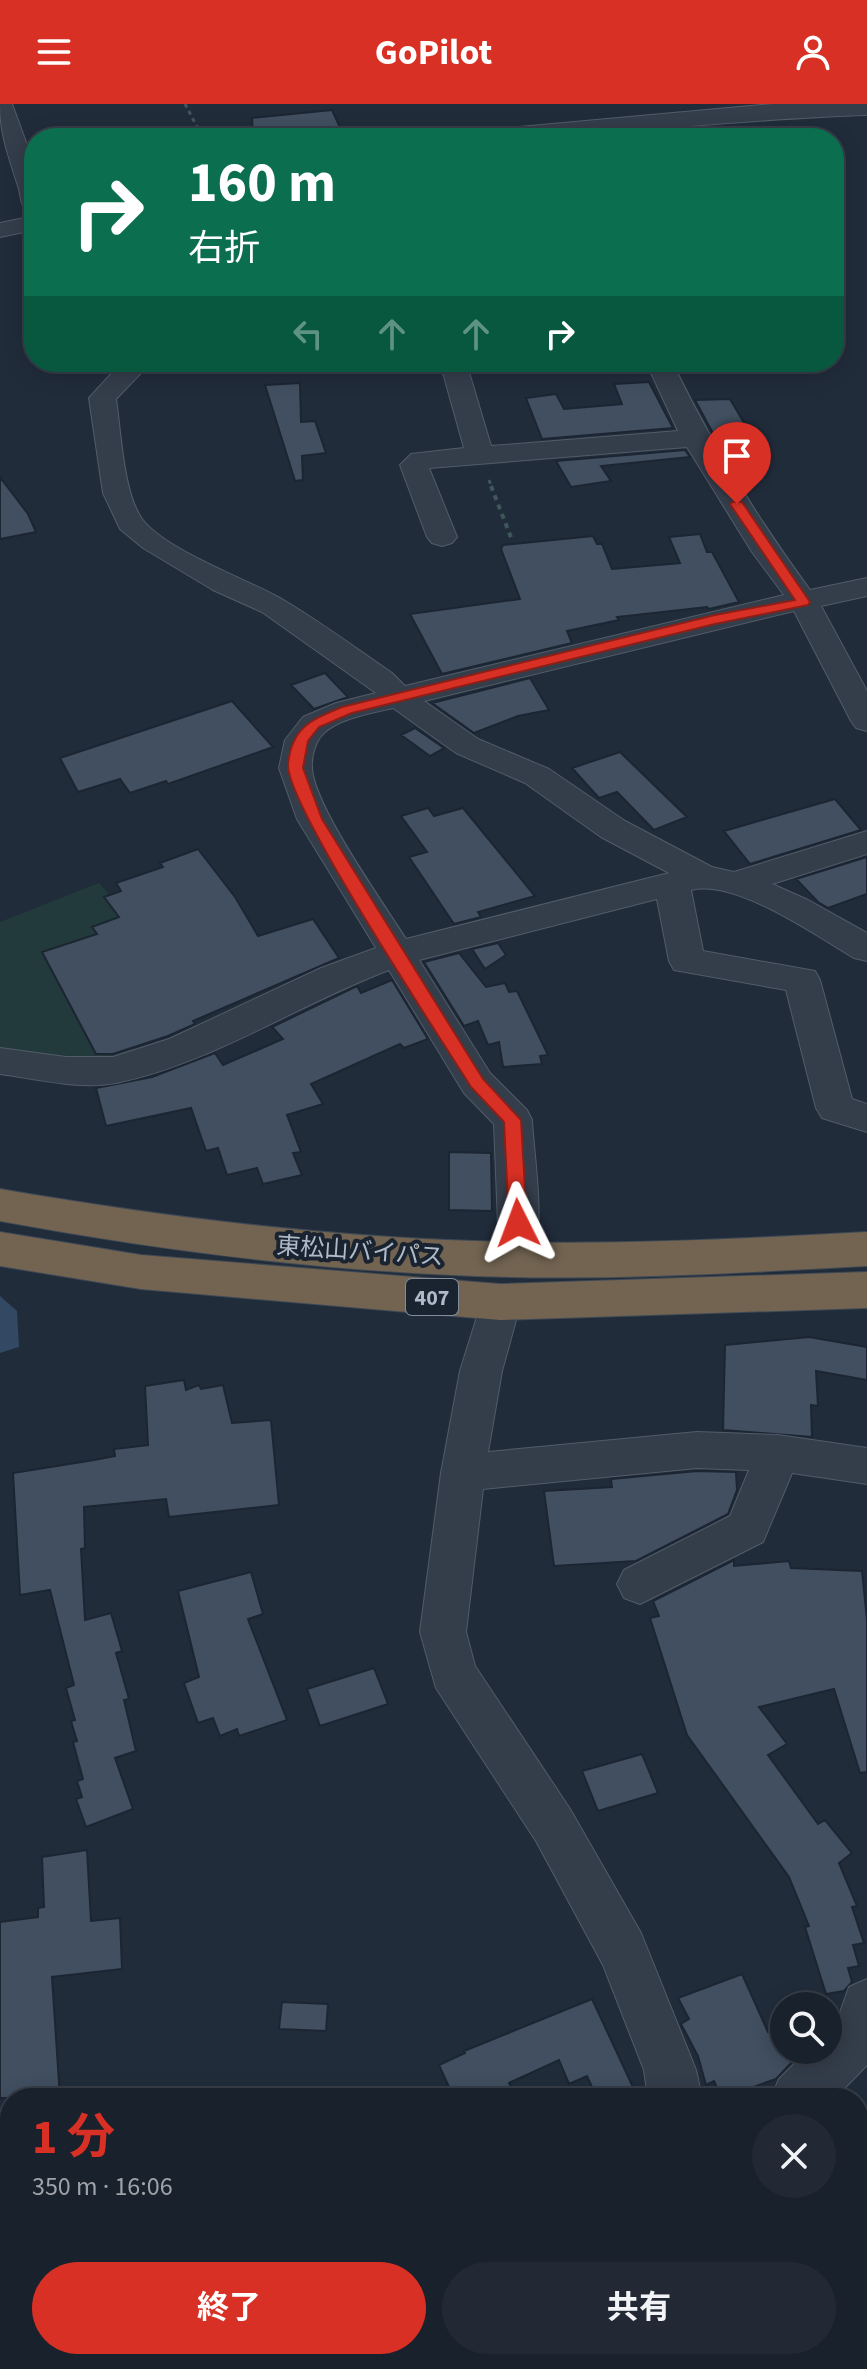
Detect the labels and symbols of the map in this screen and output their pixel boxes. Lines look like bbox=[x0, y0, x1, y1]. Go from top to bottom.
pin bbox=[703, 422, 771, 504]
position arrow bbox=[476, 1181, 560, 1265]
street label: 東松山バイパス bbox=[275, 1228, 445, 1275]
road number: 407 bbox=[406, 1279, 458, 1315]

